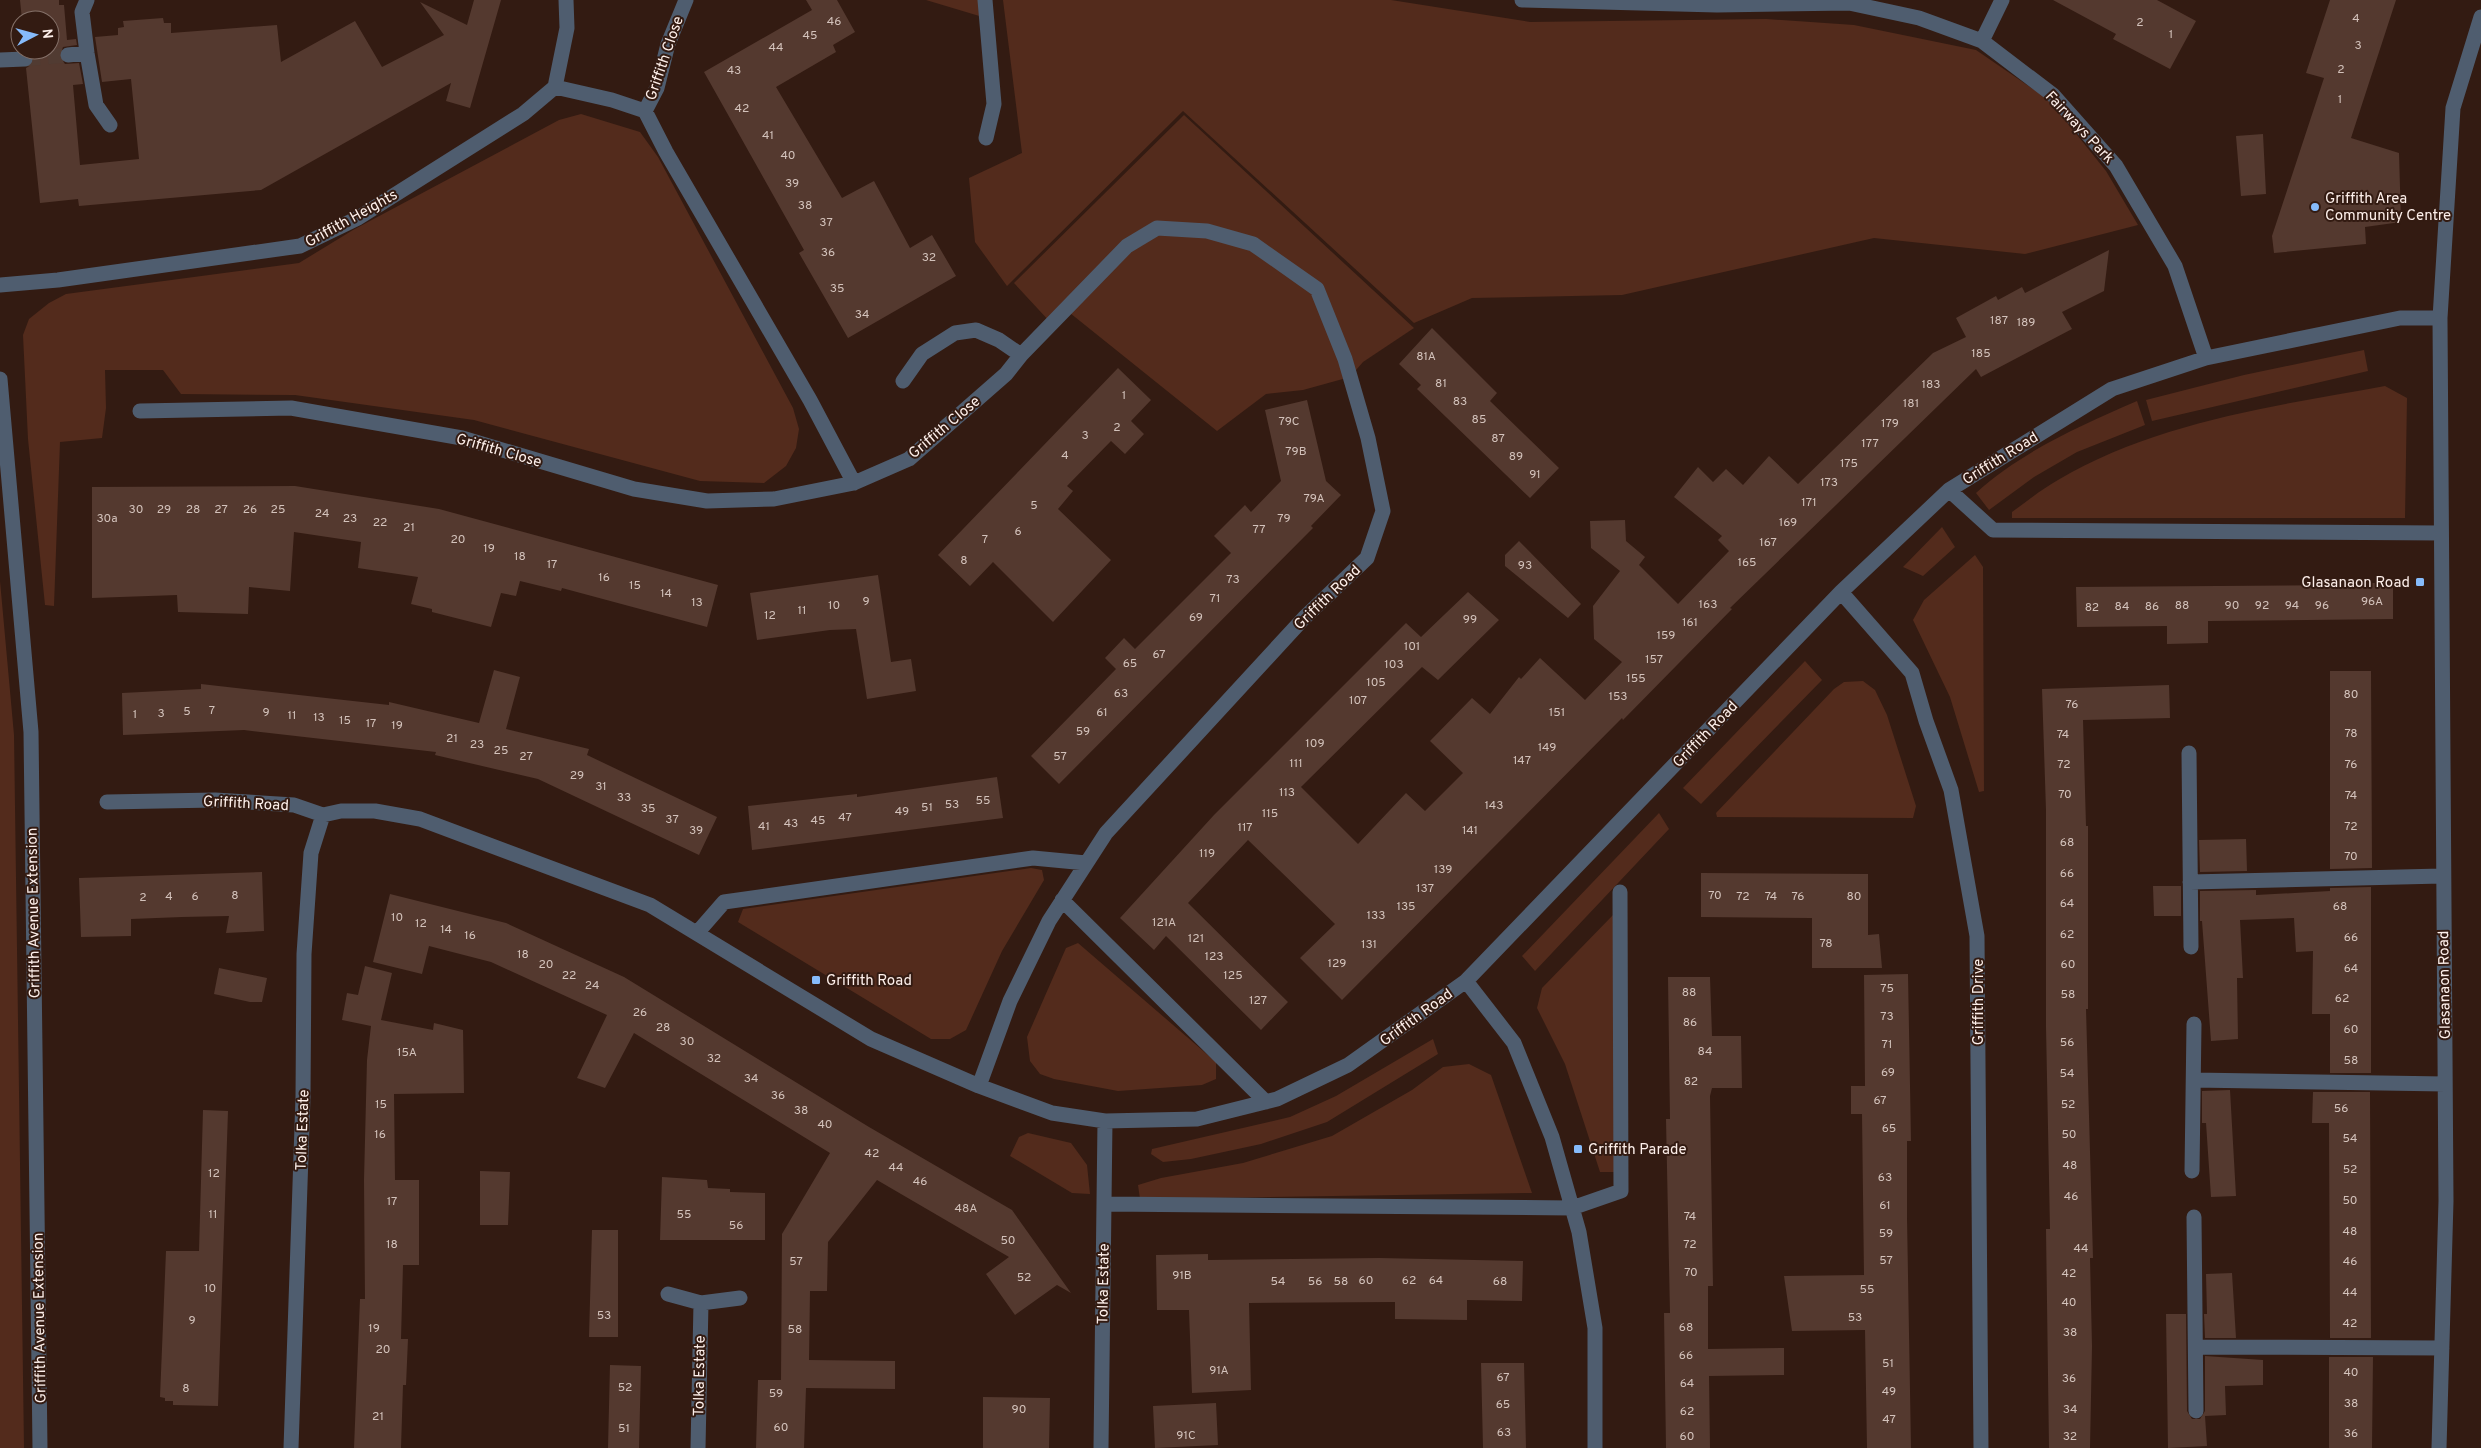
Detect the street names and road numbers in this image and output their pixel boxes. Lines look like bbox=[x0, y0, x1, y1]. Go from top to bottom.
street label: Griffith Close bbox=[642, 14, 689, 103]
street label: Fairways Park bbox=[2040, 88, 2117, 168]
street label: Griffith Heights bbox=[302, 186, 401, 253]
street label: Griffith Close bbox=[905, 393, 985, 464]
street label: Griffith Road bbox=[1959, 428, 2042, 490]
street label: Griffith Close bbox=[454, 430, 543, 473]
street label: Griffith Road bbox=[1291, 561, 1366, 635]
street label: Griffith Road bbox=[1669, 698, 1743, 773]
street label: Griffith Road bbox=[203, 793, 289, 816]
street label: Griffith Avenue Extension bbox=[24, 828, 45, 998]
street label: Glasanaon Road bbox=[2435, 930, 2456, 1039]
street label: Griffith Drive bbox=[1970, 959, 1989, 1045]
street label: Griffith Road bbox=[1377, 985, 1457, 1051]
street label: Tolka Estate bbox=[293, 1089, 314, 1171]
street label: Griffith Avenue Extension bbox=[30, 1233, 51, 1403]
street label: Tolka Estate bbox=[1094, 1243, 1115, 1325]
street label: Tolka Estate bbox=[690, 1335, 711, 1417]

